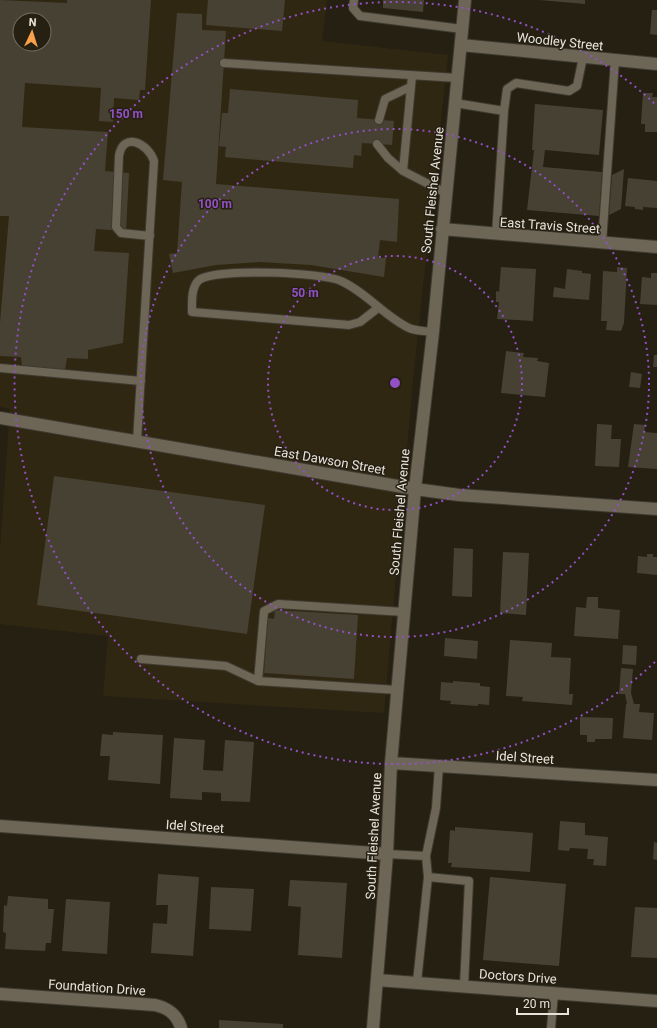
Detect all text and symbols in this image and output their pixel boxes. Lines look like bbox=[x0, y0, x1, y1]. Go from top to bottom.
north arrow bbox=[12, 12, 52, 52]
text: N bbox=[28, 16, 37, 29]
street label: Woodley Street bbox=[516, 29, 604, 54]
text: 150 m bbox=[109, 107, 143, 121]
street label: South Fleishel Avenue bbox=[418, 126, 447, 254]
text: 100 m bbox=[198, 197, 232, 211]
street label: East Travis Street bbox=[499, 215, 601, 236]
text: 50 m bbox=[291, 286, 319, 300]
centre of rings bbox=[388, 376, 402, 390]
street label: East Dawson Street bbox=[273, 443, 387, 478]
street label: South Fleishel Avenue bbox=[386, 448, 413, 576]
street label: Idel Street bbox=[495, 748, 555, 767]
street label: South Fleishel Avenue bbox=[363, 772, 384, 900]
street label: Idel Street bbox=[165, 817, 225, 836]
street label: Doctors Drive bbox=[479, 966, 557, 987]
street label: Foundation Drive bbox=[48, 977, 146, 998]
scale bar bbox=[517, 990, 568, 1016]
text: 20 m bbox=[523, 997, 550, 1011]

